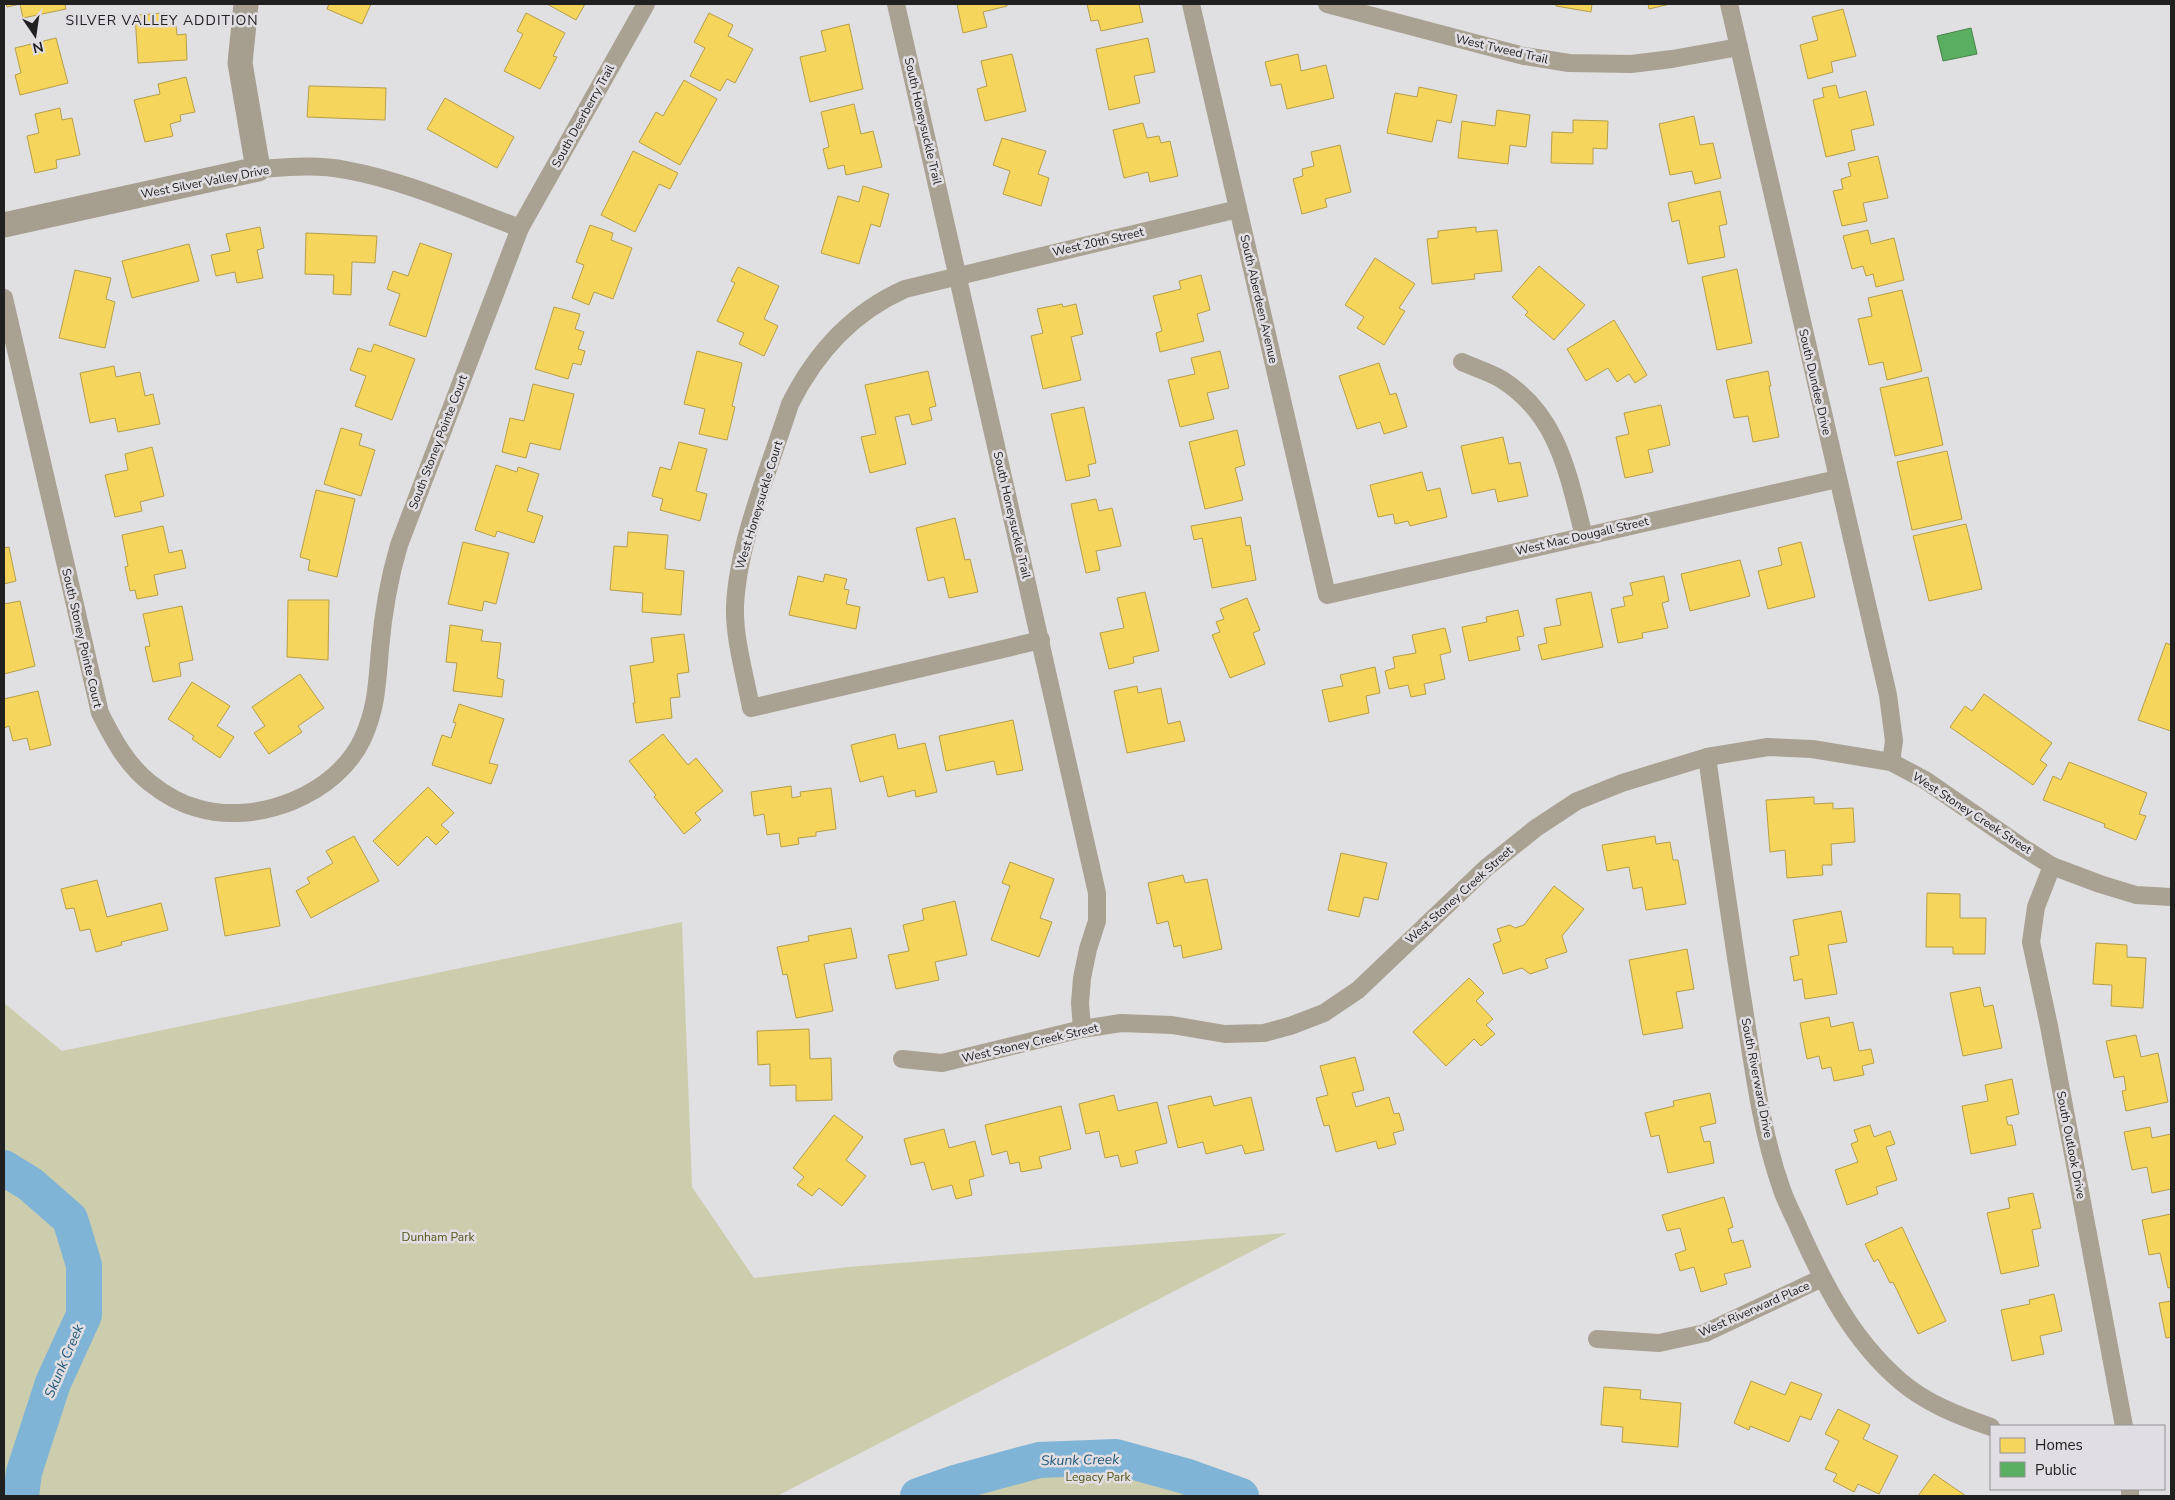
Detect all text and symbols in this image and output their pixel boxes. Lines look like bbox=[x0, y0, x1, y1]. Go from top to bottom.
north arrow bbox=[10, 10, 60, 60]
district label: SILVER VALLEY ADDITION bbox=[65, 11, 259, 30]
street label: West Tweed Trail bbox=[1454, 31, 1550, 68]
text: N bbox=[31, 37, 45, 58]
street label: South Honeysuckle Trail bbox=[901, 56, 946, 187]
street label: South Deerberry Trail bbox=[548, 61, 618, 170]
street label: West Silver Valley Drive bbox=[140, 162, 270, 202]
street label: West 20th Street bbox=[1051, 224, 1146, 260]
street label: South Aberdeen Avenue bbox=[1236, 233, 1282, 365]
street label: South Dundee Drive bbox=[1795, 327, 1835, 437]
street label: South Stoney Pointe Court bbox=[405, 372, 471, 511]
street label: West Honeysuckle Court bbox=[732, 438, 786, 571]
street label: South Honeysuckle Trail bbox=[990, 450, 1035, 581]
street label: West Mac Dougall Street bbox=[1514, 513, 1651, 559]
street label: South Stoney Pointe Court bbox=[58, 567, 106, 710]
street label: West Stoney Creek Street bbox=[1909, 768, 2035, 858]
street label: West Stoney Creek Street bbox=[1402, 842, 1517, 948]
street label: South Riverward Drive bbox=[1738, 1017, 1776, 1139]
street label: West Stoney Creek Street bbox=[960, 1019, 1100, 1066]
street label: South Outlook Drive bbox=[2053, 1090, 2089, 1200]
park label: Dunham Park bbox=[402, 1229, 475, 1245]
street label: West Riverward Place bbox=[1696, 1277, 1812, 1341]
water label: Skunk Creek bbox=[40, 1320, 88, 1401]
legend bbox=[1990, 1425, 2165, 1490]
text: Homes bbox=[2035, 1435, 2083, 1455]
water label: Skunk Creek bbox=[1041, 1450, 1120, 1470]
text: Public bbox=[2035, 1460, 2076, 1480]
park label: Legacy Park bbox=[1065, 1469, 1132, 1485]

